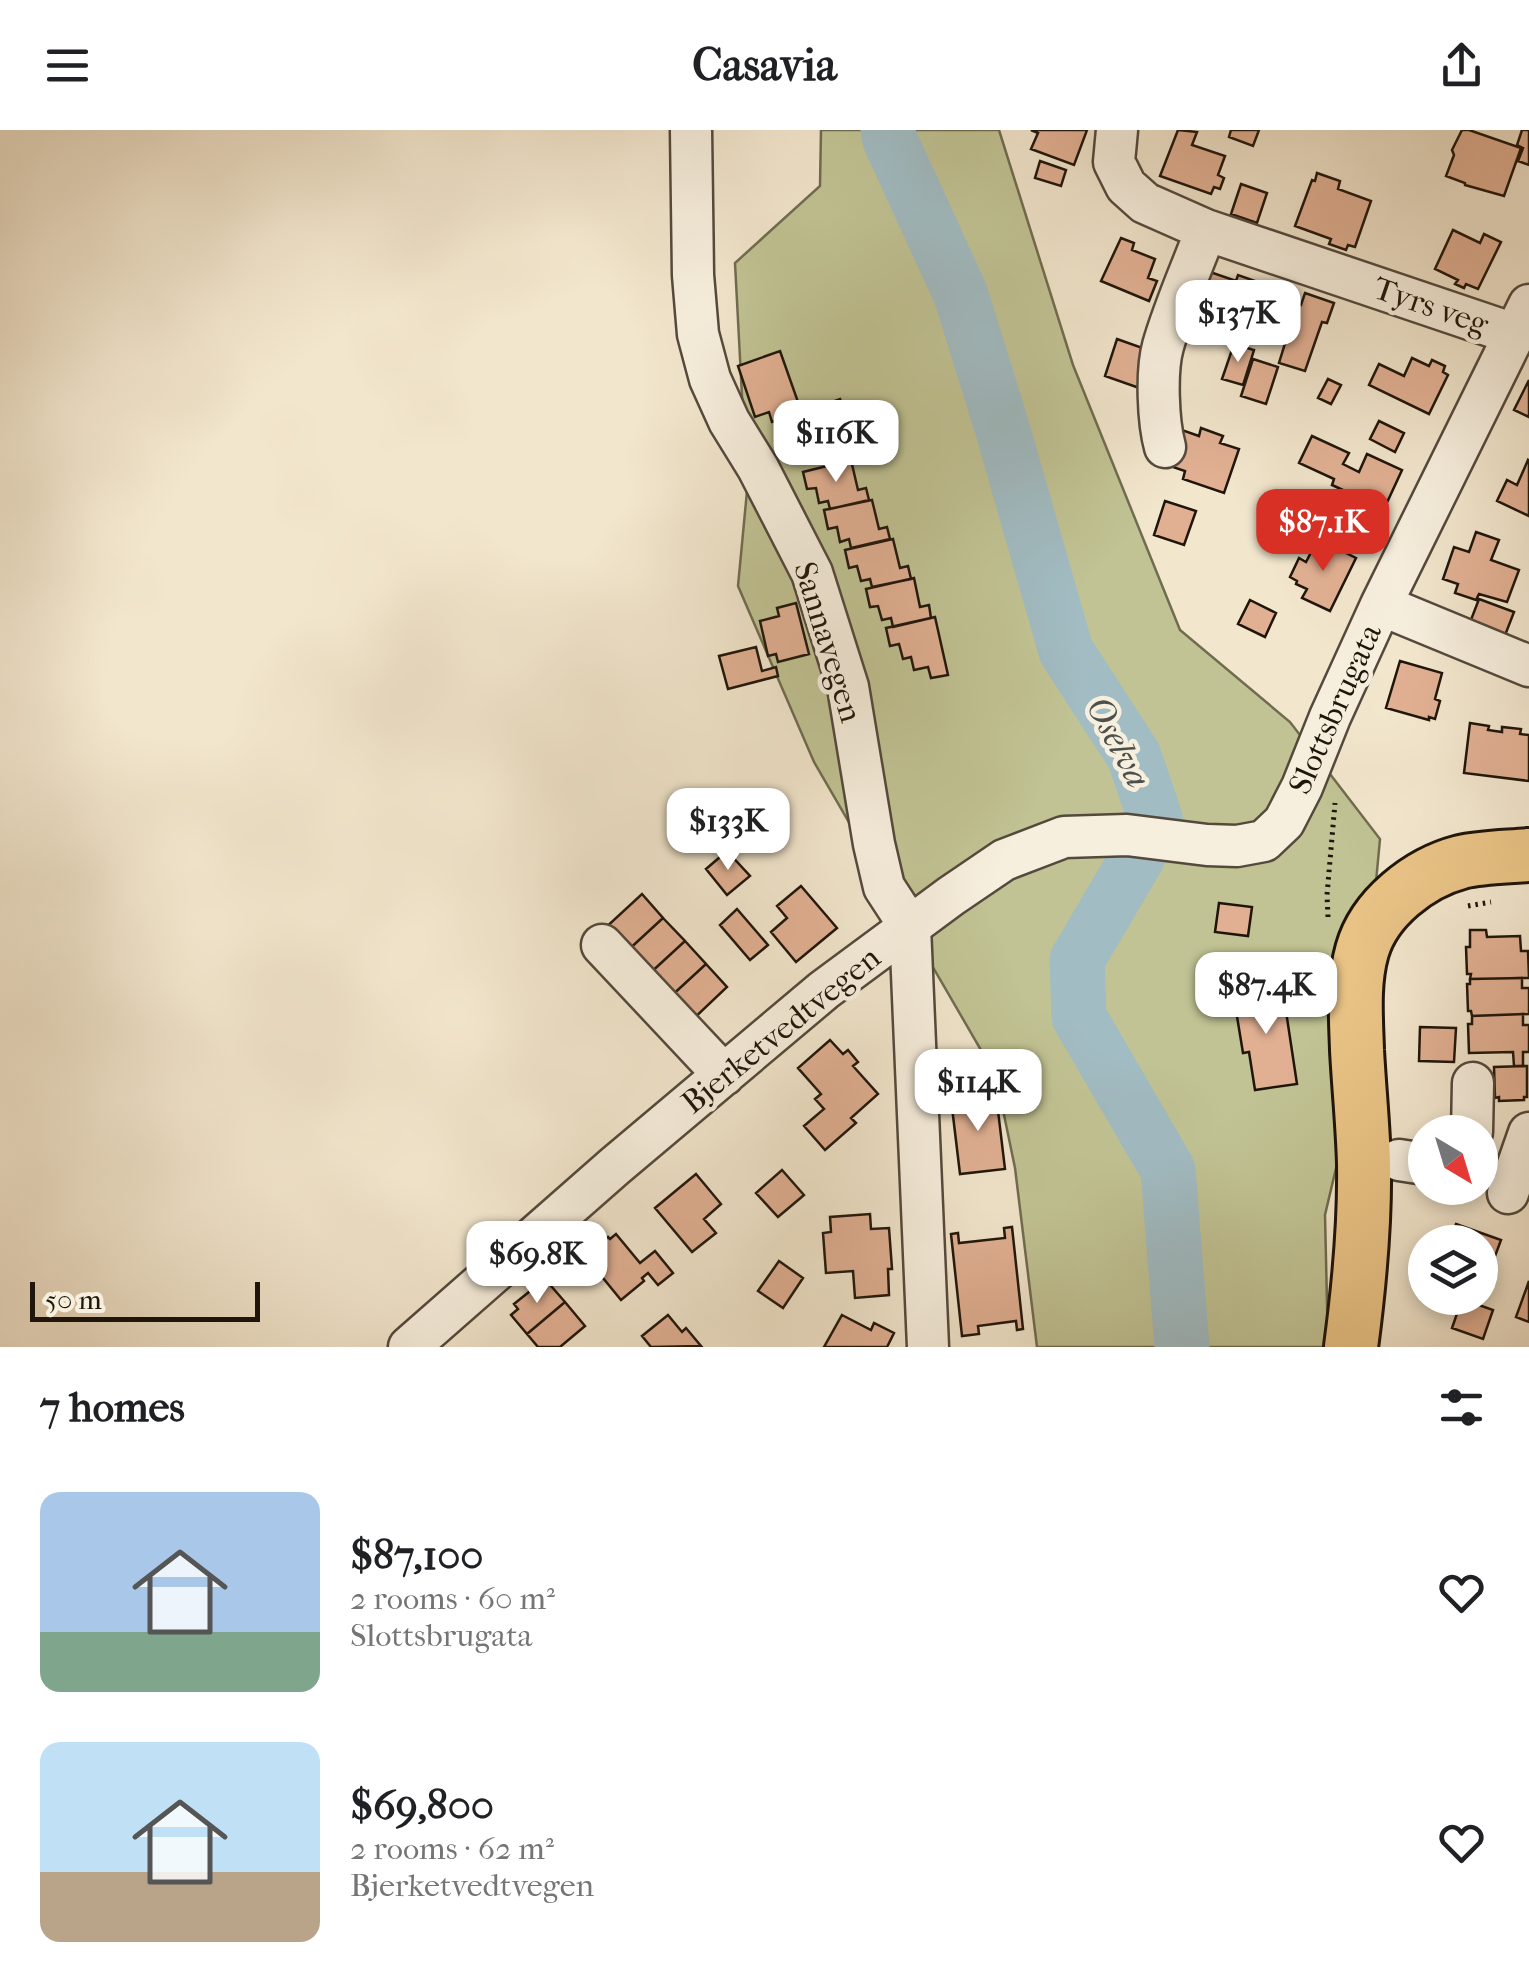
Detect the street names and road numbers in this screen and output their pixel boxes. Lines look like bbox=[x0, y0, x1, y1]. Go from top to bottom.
street label: Tyrs veg bbox=[1369, 269, 1494, 343]
street label: Sannavegen bbox=[786, 557, 870, 727]
street label: Slottsbrugata bbox=[1281, 617, 1389, 800]
street label: Bjerketvedtvegen bbox=[675, 939, 888, 1121]

